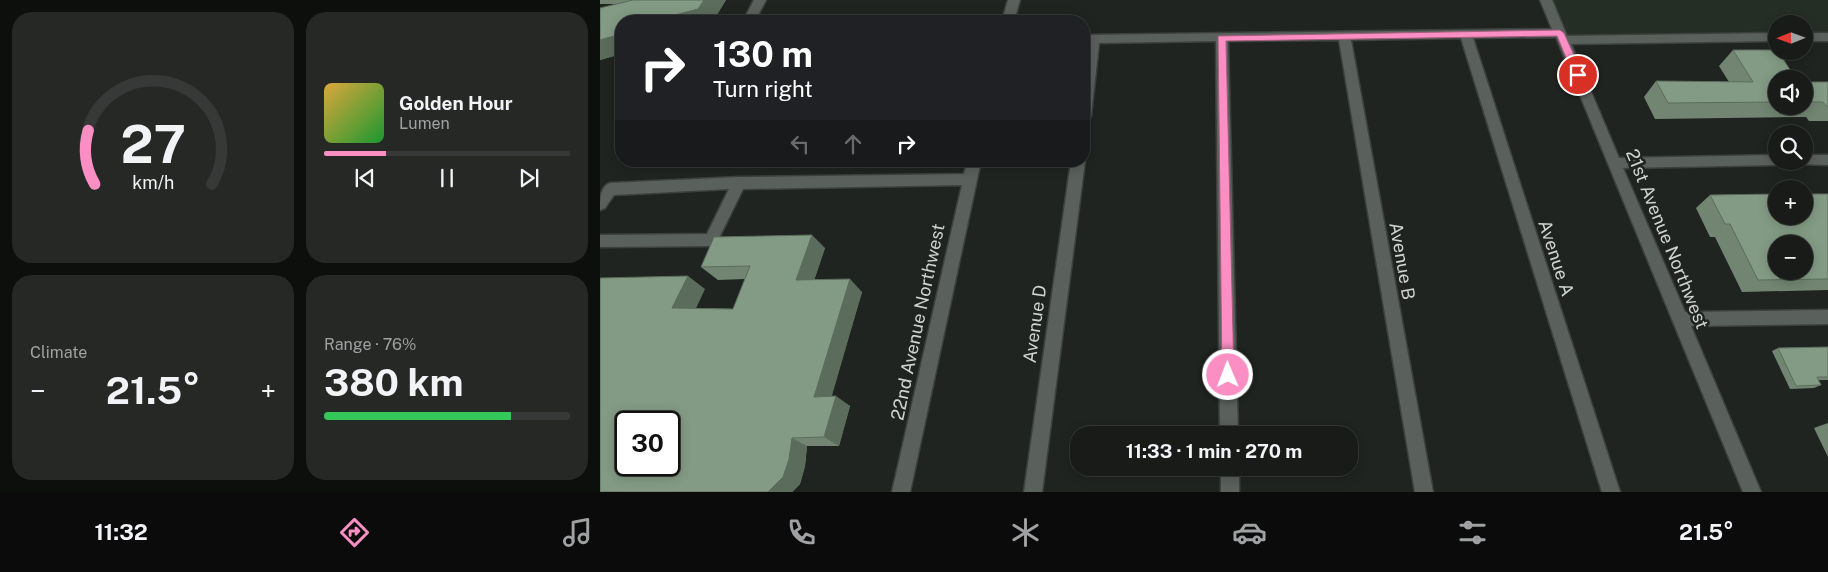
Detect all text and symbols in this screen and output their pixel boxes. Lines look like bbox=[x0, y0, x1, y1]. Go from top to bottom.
north arrow bbox=[1768, 15, 1812, 60]
map controls bbox=[1768, 15, 1813, 280]
text: 130 m bbox=[713, 34, 813, 75]
icon: right bbox=[630, 35, 695, 100]
pin bbox=[1557, 54, 1599, 96]
icon: arrive bbox=[1564, 61, 1592, 89]
button: sound bbox=[1768, 70, 1813, 115]
text: Turn right bbox=[713, 76, 813, 102]
text: Golden Hour bbox=[399, 92, 513, 114]
text: 27 bbox=[120, 114, 186, 175]
text: Lumen bbox=[399, 114, 450, 133]
button: search bbox=[1768, 125, 1813, 170]
icon: left bbox=[786, 130, 814, 158]
icon: ahead bbox=[839, 130, 867, 158]
icon: right bbox=[892, 130, 920, 158]
street label: 21st Avenue Northwest bbox=[1622, 146, 1713, 332]
icon: previous bbox=[351, 164, 379, 192]
icon: pause bbox=[433, 164, 461, 192]
icon: next bbox=[515, 164, 543, 192]
text: km/h bbox=[132, 172, 174, 193]
button: + bbox=[1768, 180, 1813, 225]
street label: Avenue A bbox=[1534, 217, 1579, 299]
street label: Avenue B bbox=[1385, 221, 1420, 301]
street label: 22nd Avenue Northwest bbox=[886, 222, 949, 422]
button: − bbox=[1768, 235, 1813, 280]
street label: Avenue D bbox=[1019, 284, 1050, 364]
text: Range · 76% bbox=[324, 335, 416, 354]
text: Climate bbox=[30, 343, 87, 362]
position arrow bbox=[1201, 348, 1253, 400]
text: 380 km bbox=[324, 360, 464, 405]
text: 21.5° bbox=[106, 368, 200, 413]
text: − bbox=[30, 374, 46, 407]
text: + bbox=[260, 374, 276, 407]
speed limit sign: 30 bbox=[615, 411, 680, 476]
text: 11:33 · 1 min · 270 m bbox=[1126, 440, 1302, 462]
icon: directions bbox=[337, 515, 372, 550]
icon: music bbox=[560, 515, 595, 550]
icon: phone bbox=[784, 515, 819, 550]
icon: climate bbox=[1008, 515, 1043, 550]
icon: car bbox=[1232, 515, 1267, 550]
icon: filters bbox=[1455, 515, 1490, 550]
text: 11:32 bbox=[94, 519, 148, 545]
text: 21.5° bbox=[1679, 519, 1734, 545]

